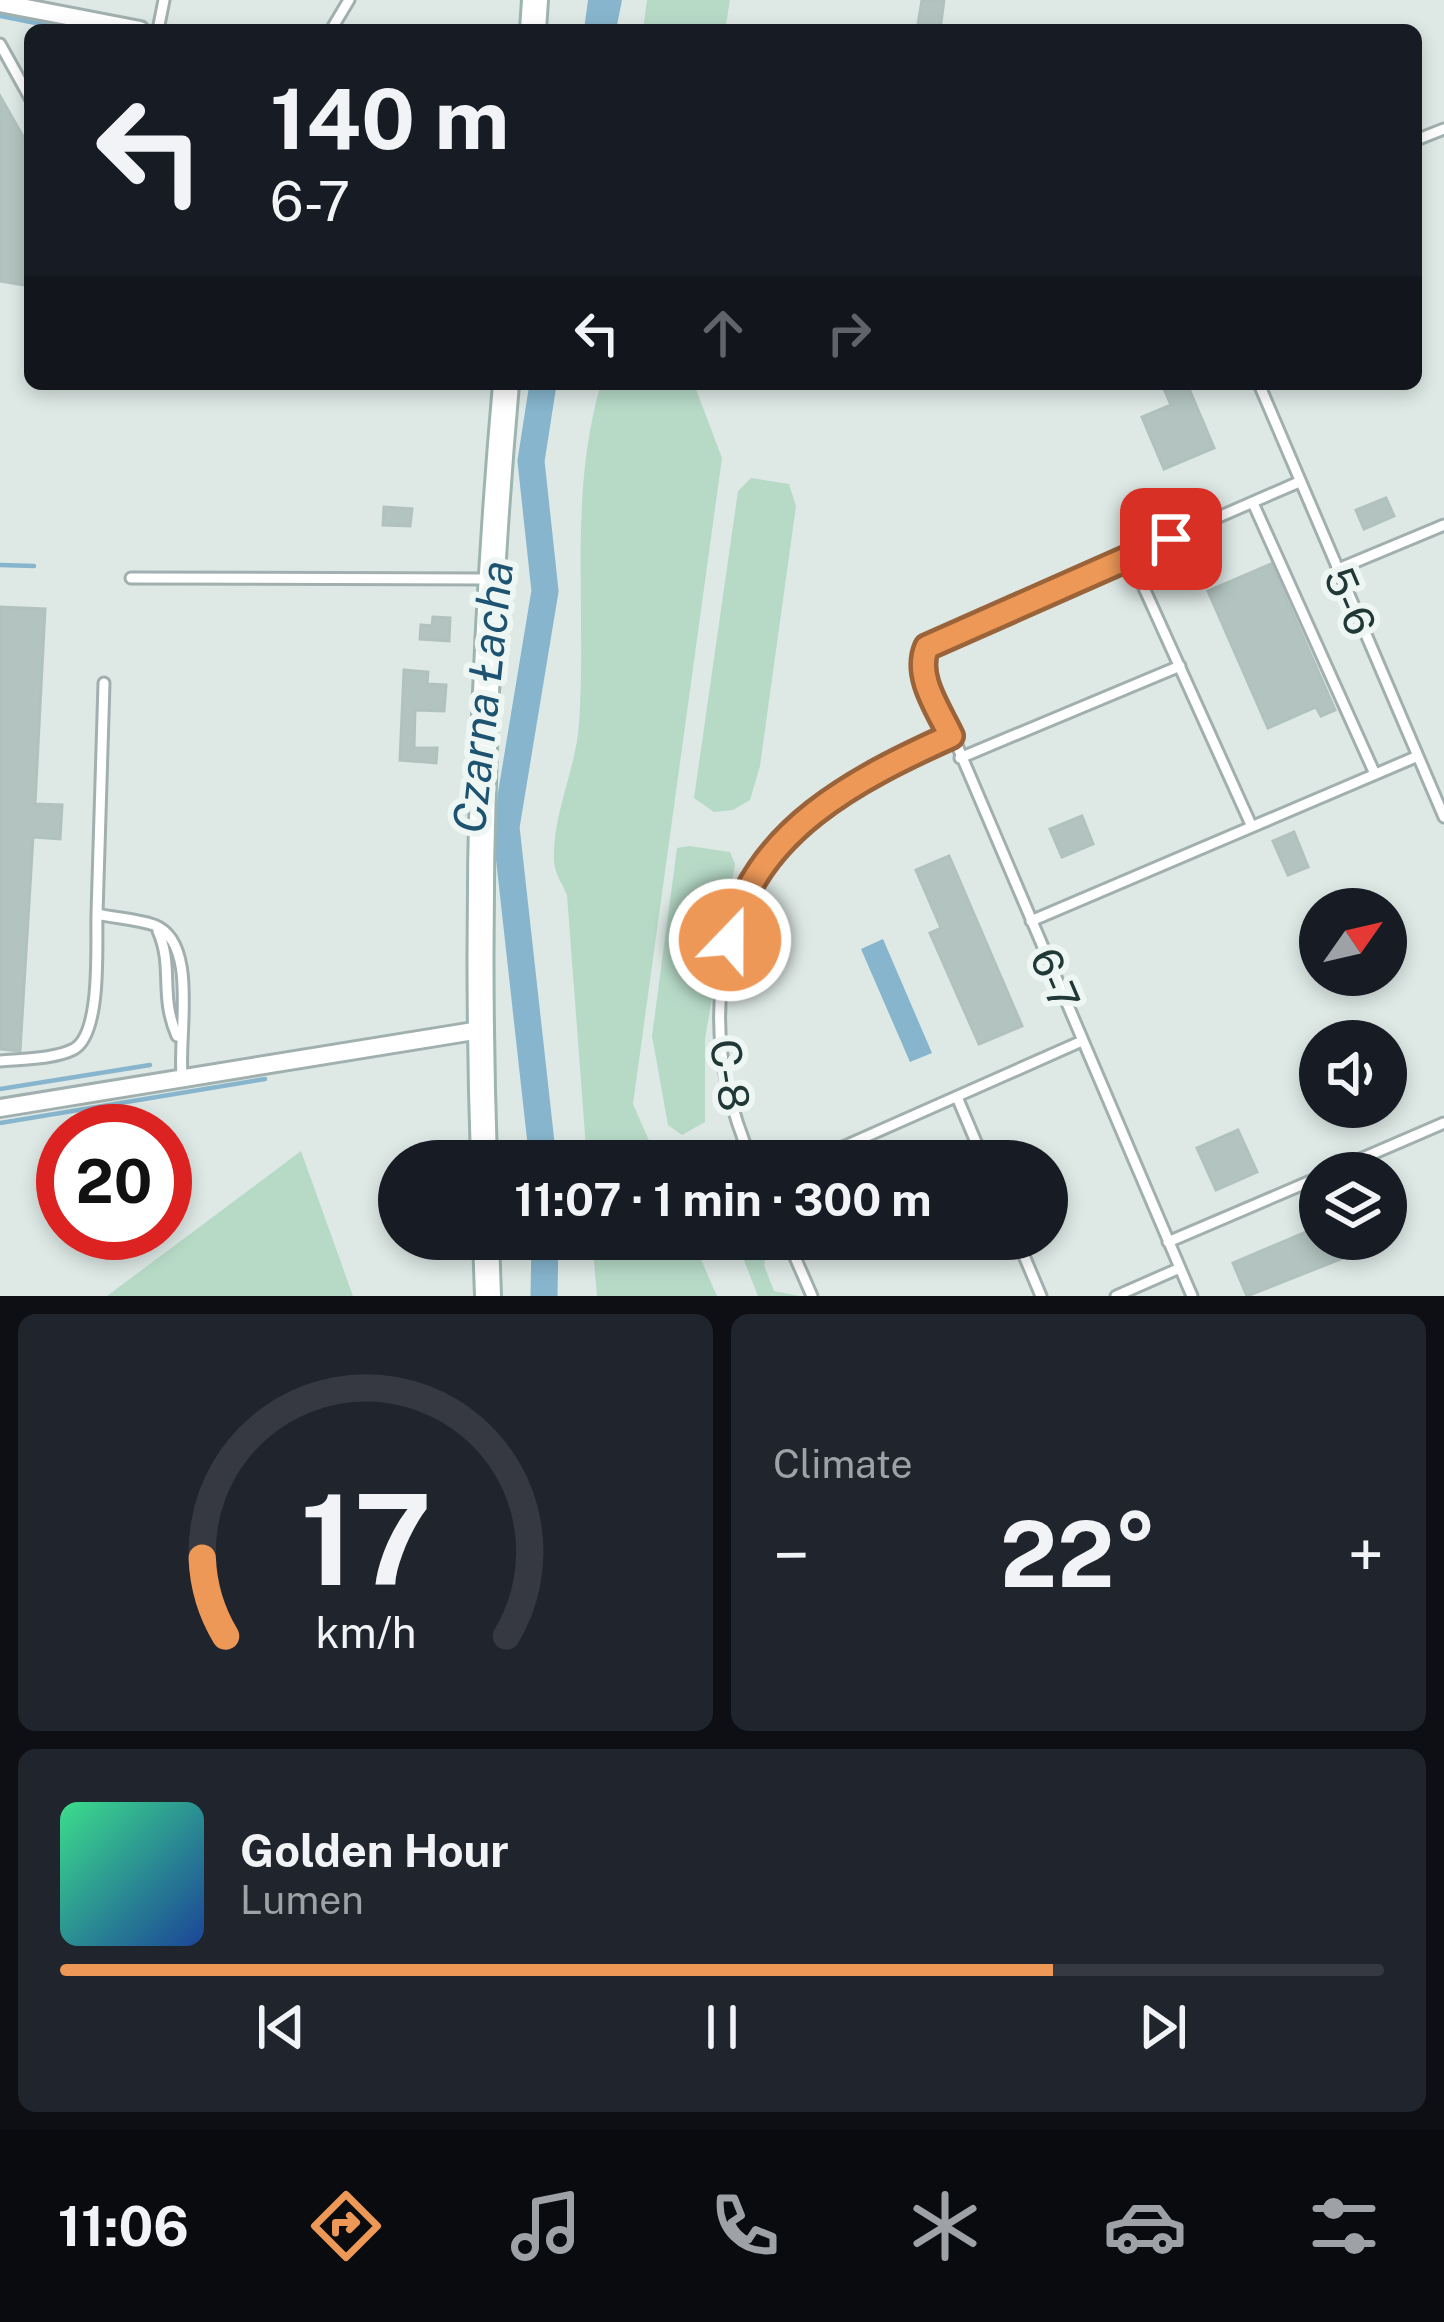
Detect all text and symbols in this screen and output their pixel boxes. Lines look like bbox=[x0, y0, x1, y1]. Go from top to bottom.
text: 140 m bbox=[270, 69, 509, 168]
icon: left bbox=[72, 72, 228, 228]
text: 6-7 bbox=[270, 170, 350, 233]
icon: left bbox=[564, 300, 630, 366]
icon: ahead bbox=[690, 300, 756, 366]
icon: right bbox=[816, 300, 882, 366]
pin bbox=[1120, 488, 1222, 590]
icon: arrive bbox=[1138, 506, 1204, 572]
water label: Czarna Łacha bbox=[442, 558, 523, 836]
street label: 5-6 bbox=[1314, 560, 1386, 642]
position arrow bbox=[667, 877, 793, 1003]
north arrow bbox=[1299, 888, 1407, 996]
map controls bbox=[1299, 888, 1407, 1260]
street label: 6-7 bbox=[1021, 941, 1090, 1017]
button: sound bbox=[1299, 1020, 1407, 1128]
street label: C-8 bbox=[701, 1036, 760, 1114]
speed limit sign: 20 bbox=[36, 1104, 192, 1260]
button: layers bbox=[1299, 1152, 1407, 1260]
text: 11:07 · 1 min · 300 m bbox=[514, 1173, 932, 1226]
text: Climate bbox=[773, 1441, 913, 1487]
text: 17 bbox=[300, 1466, 431, 1613]
text: 22° bbox=[1000, 1501, 1157, 1607]
text: − bbox=[773, 1516, 810, 1594]
text: + bbox=[1347, 1516, 1384, 1594]
text: km/h bbox=[315, 1606, 416, 1657]
text: Golden Hour bbox=[240, 1824, 509, 1877]
text: Lumen bbox=[240, 1877, 364, 1923]
icon: previous bbox=[248, 1994, 314, 2060]
icon: pause bbox=[689, 1994, 755, 2060]
icon: next bbox=[1130, 1994, 1196, 2060]
icon: directions bbox=[304, 2184, 388, 2268]
icon: music bbox=[504, 2184, 588, 2268]
icon: phone bbox=[703, 2184, 787, 2268]
icon: climate bbox=[903, 2184, 987, 2268]
icon: car bbox=[1103, 2184, 1187, 2268]
icon: filters bbox=[1302, 2184, 1386, 2268]
text: 11:06 bbox=[58, 2195, 189, 2258]

